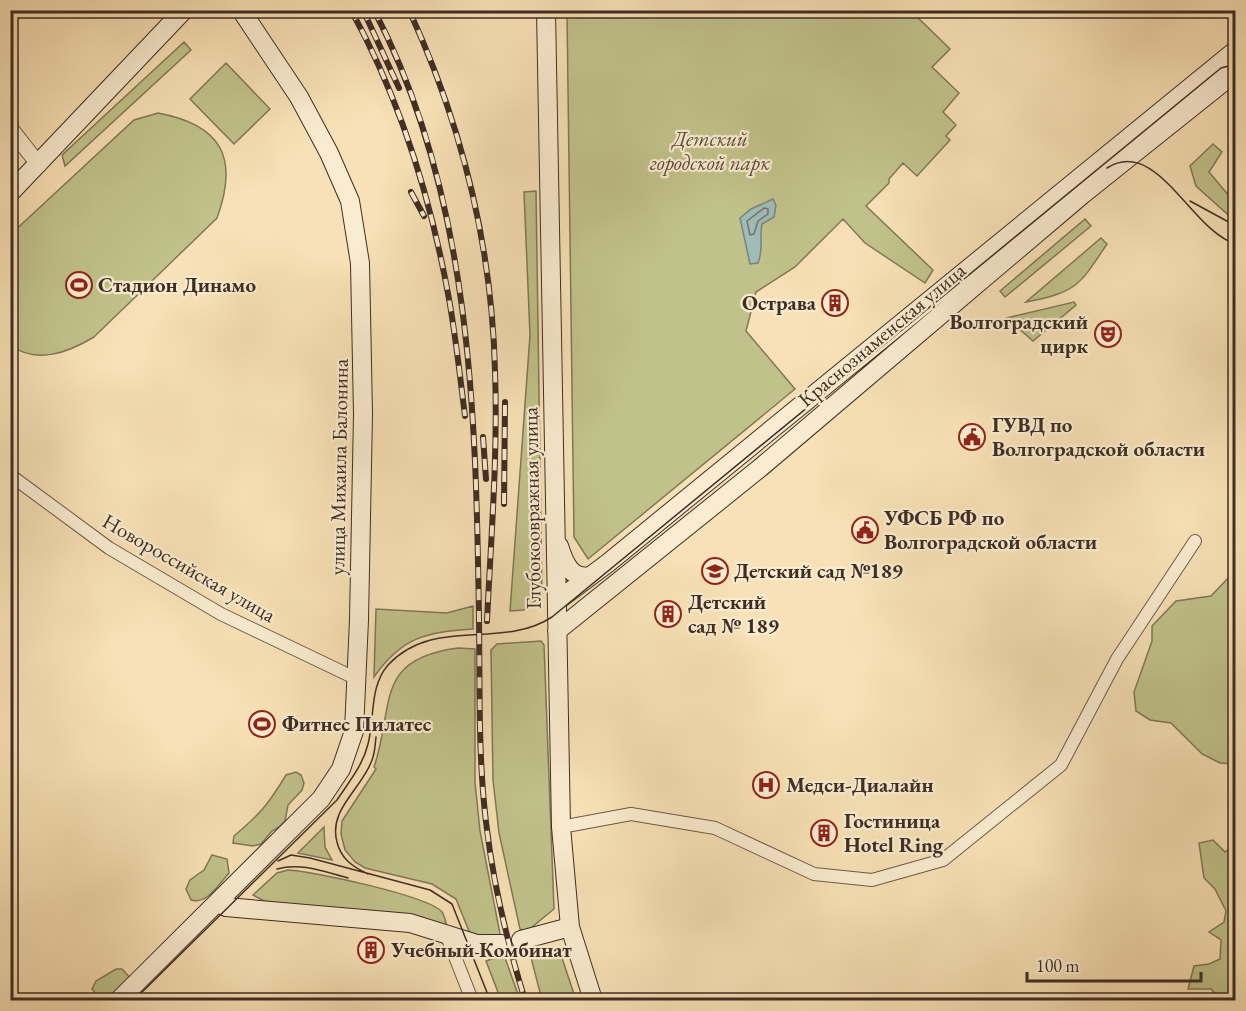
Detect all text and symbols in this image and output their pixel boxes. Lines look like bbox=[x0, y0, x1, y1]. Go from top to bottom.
park label: Детский городской парк bbox=[649, 125, 771, 176]
street label: Краснознаменская улица bbox=[792, 256, 971, 413]
sports icon: Стадион Динамо bbox=[64, 270, 94, 300]
place label: Стадион Динамо bbox=[98, 271, 257, 298]
building icon: Острава bbox=[820, 288, 850, 318]
place label: Острава bbox=[742, 289, 817, 316]
place label: Волгоградский цирк bbox=[949, 308, 1088, 359]
theatre icon: Волгоградский цирк bbox=[1093, 319, 1123, 349]
street label: улица Михаила Балонина bbox=[323, 358, 354, 576]
street label: Глубокоовражная улица bbox=[516, 406, 547, 609]
place label: ГУВД по Волгоградской области bbox=[992, 411, 1205, 462]
public building icon: ГУВД по Волгоградской области bbox=[957, 422, 987, 452]
place label: УФСБ РФ по Волгоградской области bbox=[883, 504, 1097, 555]
street label: Новороссийская улица bbox=[98, 507, 281, 628]
public building icon: УФСБ РФ по Волгоградской области bbox=[850, 515, 880, 545]
school or university icon: Детский сад №189 bbox=[700, 556, 730, 586]
place label: Детский сад №189 bbox=[734, 557, 903, 584]
place label: Детский сад № 189 bbox=[688, 588, 779, 639]
building icon: Детский сад № 189 bbox=[653, 599, 683, 629]
sports icon: Фитнес Пилатес bbox=[247, 709, 277, 739]
place label: Фитнес Пилатес bbox=[282, 710, 432, 737]
hospital icon: Медси-Диалайн bbox=[751, 770, 781, 800]
place label: Медси-Диалайн bbox=[786, 771, 934, 798]
place label: Гостиница Hotel Ring bbox=[844, 807, 944, 858]
building icon: Гостиница Hotel Ring bbox=[809, 818, 839, 848]
building icon: Учебный Комбинат bbox=[356, 935, 386, 965]
place label: Учебный Комбинат bbox=[390, 936, 572, 963]
scale bar bbox=[1027, 945, 1201, 983]
text: 100 m bbox=[1036, 954, 1080, 977]

